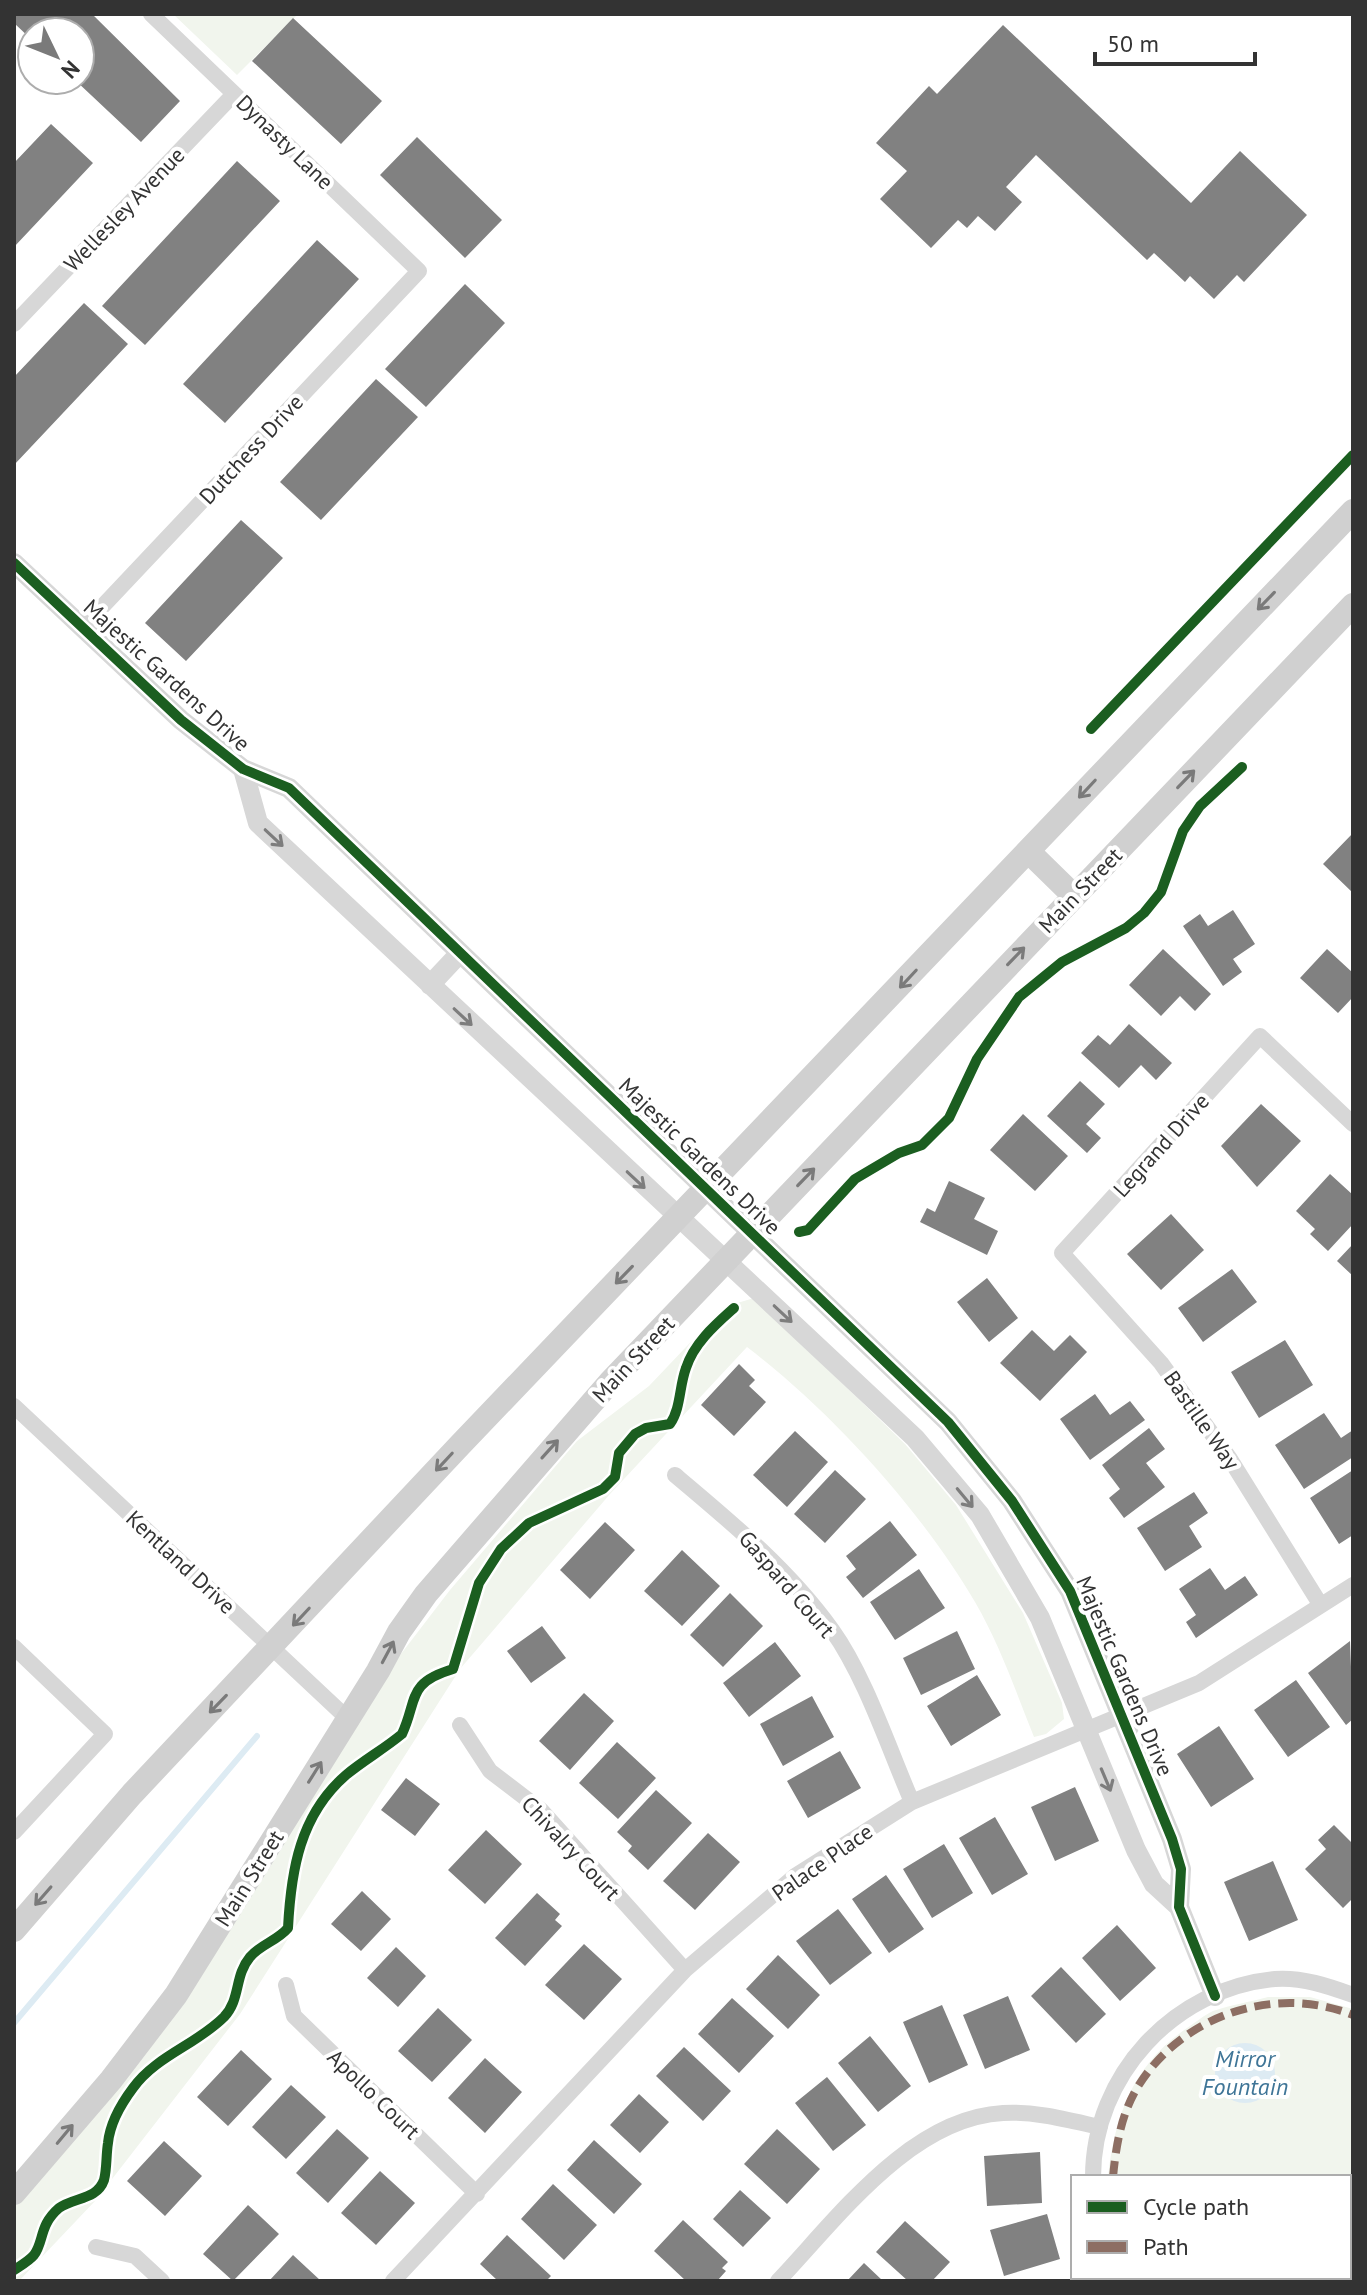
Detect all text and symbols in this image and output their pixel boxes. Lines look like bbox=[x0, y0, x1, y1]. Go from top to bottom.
north arrow bbox=[16, 16, 96, 96]
scale bar bbox=[1095, 16, 1255, 66]
text: 50 m bbox=[1107, 28, 1159, 59]
text: N bbox=[55, 55, 86, 84]
street label: Dynasty Lane bbox=[231, 89, 339, 195]
street label: Wellesley Avenue bbox=[58, 141, 190, 277]
street label: Dutchess Drive bbox=[193, 388, 309, 510]
one-way arrow bbox=[1257, 591, 1276, 610]
street label: Majestic Gardens Drive bbox=[78, 593, 256, 757]
one-way arrow bbox=[1177, 769, 1195, 789]
one-way arrow bbox=[1078, 779, 1096, 799]
one-way arrow bbox=[264, 828, 283, 847]
street label: Main Street bbox=[1032, 841, 1128, 939]
one-way arrow bbox=[1007, 946, 1026, 966]
one-way arrow bbox=[900, 968, 918, 988]
one-way arrow bbox=[453, 1007, 473, 1026]
street label: Majestic Gardens Drive bbox=[613, 1071, 787, 1241]
street label: Legrand Drive bbox=[1107, 1087, 1215, 1203]
one-way arrow bbox=[796, 1168, 814, 1188]
one-way arrow bbox=[626, 1170, 646, 1189]
one-way arrow bbox=[616, 1264, 634, 1284]
one-way arrow bbox=[772, 1305, 792, 1323]
street label: Main Street bbox=[586, 1309, 681, 1408]
street label: Bastille Way bbox=[1158, 1365, 1247, 1475]
one-way arrow bbox=[541, 1440, 559, 1460]
one-way arrow bbox=[435, 1452, 454, 1472]
one-way arrow bbox=[956, 1488, 974, 1509]
street label: Kentland Drive bbox=[120, 1504, 242, 1620]
street label: Gaspard Court bbox=[733, 1525, 841, 1644]
street label: Majestic Gardens Drive bbox=[1070, 1572, 1180, 1780]
one-way arrow bbox=[293, 1606, 311, 1626]
one-way arrow bbox=[381, 1640, 396, 1664]
one-way arrow bbox=[209, 1694, 228, 1714]
one-way arrow bbox=[307, 1761, 323, 1784]
one-way arrow bbox=[1099, 1767, 1114, 1792]
street label: Chivalry Court bbox=[516, 1790, 627, 1906]
street label: Palace Place bbox=[766, 1817, 878, 1907]
street label: Main Street bbox=[208, 1824, 290, 1931]
one-way arrow bbox=[34, 1886, 52, 1906]
street label: Apollo Court bbox=[322, 2043, 427, 2145]
water label: Mirror Fountain bbox=[1202, 2043, 1288, 2102]
one-way arrow bbox=[56, 2124, 74, 2145]
legend bbox=[1071, 2175, 1351, 2279]
text: Cycle path bbox=[1143, 2191, 1249, 2222]
text: Path bbox=[1143, 2231, 1189, 2262]

